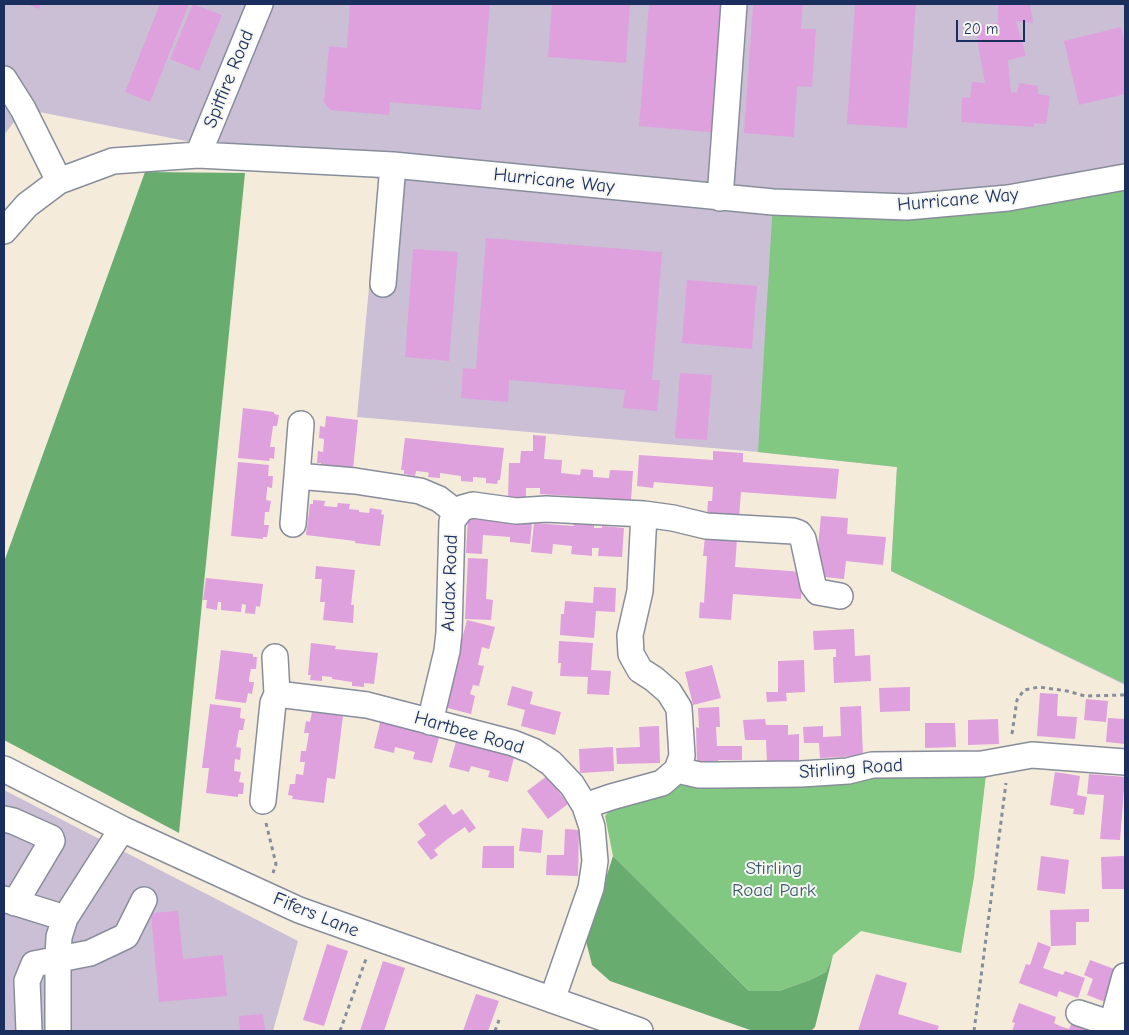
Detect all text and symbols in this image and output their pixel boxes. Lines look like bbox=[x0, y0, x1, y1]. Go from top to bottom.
scale bar bbox=[959, 10, 1028, 42]
text: 20 m bbox=[964, 20, 998, 38]
street label: Spitfire Road bbox=[199, 27, 259, 131]
street label: Hurricane Way bbox=[492, 163, 616, 199]
street label: Hurricane Way bbox=[896, 183, 1020, 217]
street label: Audax Road bbox=[437, 534, 463, 632]
street label: Hartbee Road bbox=[412, 706, 526, 760]
street label: Stirling Road bbox=[798, 754, 904, 784]
park label: Stirling Road Park bbox=[732, 858, 816, 902]
street label: Fifers Lane bbox=[270, 887, 362, 943]

